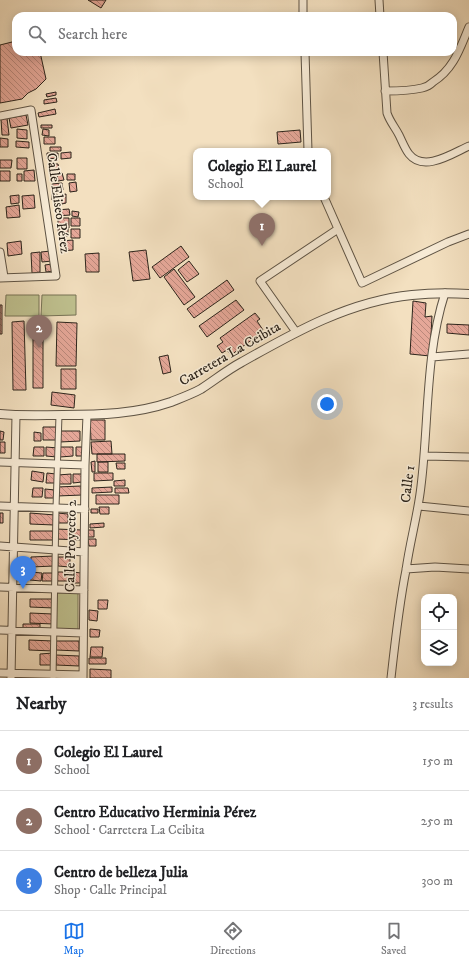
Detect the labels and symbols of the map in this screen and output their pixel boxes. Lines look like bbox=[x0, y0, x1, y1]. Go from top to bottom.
street label: Calle Eliseo Pérez bbox=[42, 152, 74, 254]
pin: 1 bbox=[249, 213, 275, 246]
pin: 2 bbox=[26, 315, 52, 348]
street label: Carretera La Ceibita bbox=[176, 318, 284, 390]
your location bbox=[317, 394, 337, 414]
street label: Calle 1 bbox=[397, 464, 419, 504]
street label: Calle Proyecto 2 bbox=[61, 500, 81, 592]
pin: 3 bbox=[10, 556, 36, 589]

